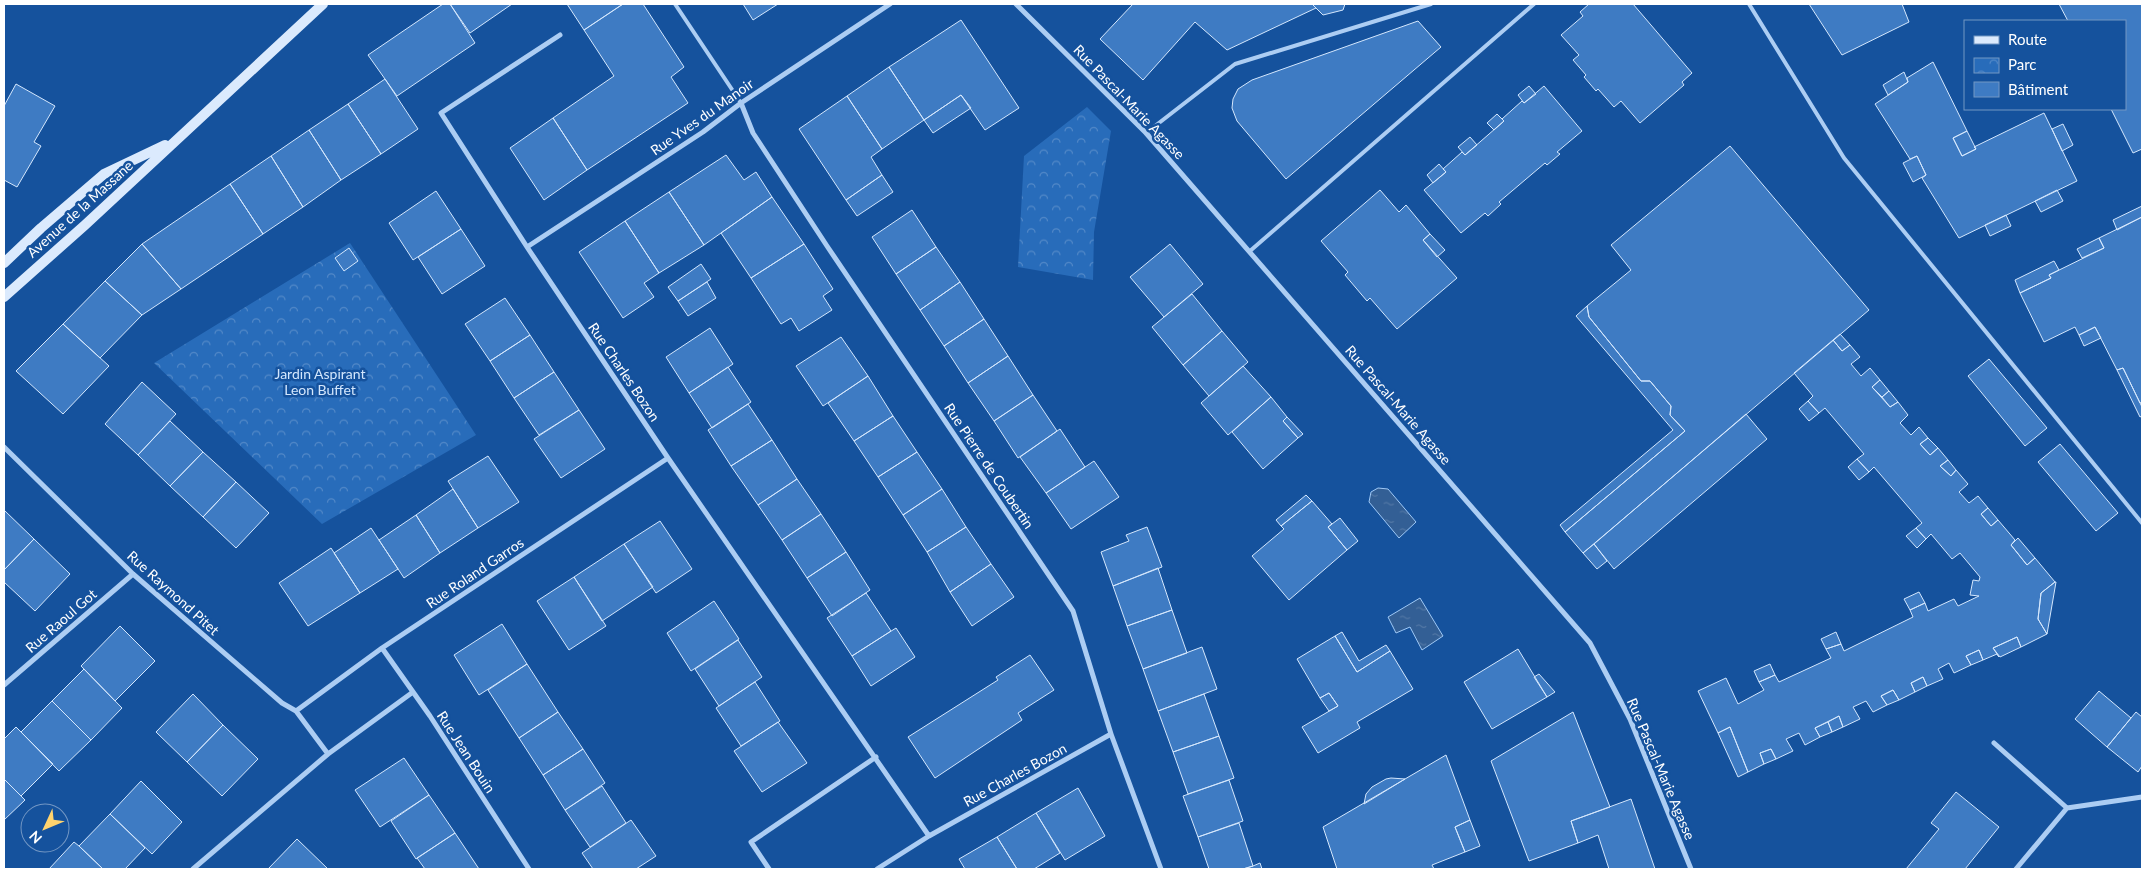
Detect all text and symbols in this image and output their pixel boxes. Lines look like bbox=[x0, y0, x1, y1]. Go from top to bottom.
legend bbox=[1964, 20, 2126, 110]
text: Route bbox=[2008, 30, 2047, 48]
street label: Rue Pascal-Marie Agasse bbox=[1070, 41, 1188, 162]
text: Parc bbox=[2008, 55, 2037, 73]
street label: Rue Yves du Manoir bbox=[647, 75, 757, 159]
text: Bâtiment bbox=[2008, 80, 2069, 98]
street label: Avenue de la Massane bbox=[23, 157, 136, 261]
street label: Rue Charles Bozon bbox=[585, 319, 664, 424]
street label: Rue Pascal-Marie Agasse bbox=[1342, 342, 1455, 468]
park label: Jardin Aspirant Leon Buffet bbox=[275, 365, 365, 398]
street label: Rue Pierre de Coubertin bbox=[941, 400, 1038, 532]
street label: Rue Roland Garros bbox=[423, 534, 527, 612]
street label: Rue Raymond Pitet bbox=[124, 547, 223, 638]
street label: Rue Raoul Got bbox=[22, 585, 100, 656]
street label: Rue Pascal-Marie Agasse bbox=[1624, 695, 1699, 842]
street label: Rue Jean Bouin bbox=[434, 708, 499, 796]
street label: Rue Charles Bozon bbox=[960, 739, 1069, 810]
north arrow bbox=[20, 803, 70, 853]
text: N bbox=[25, 828, 45, 847]

